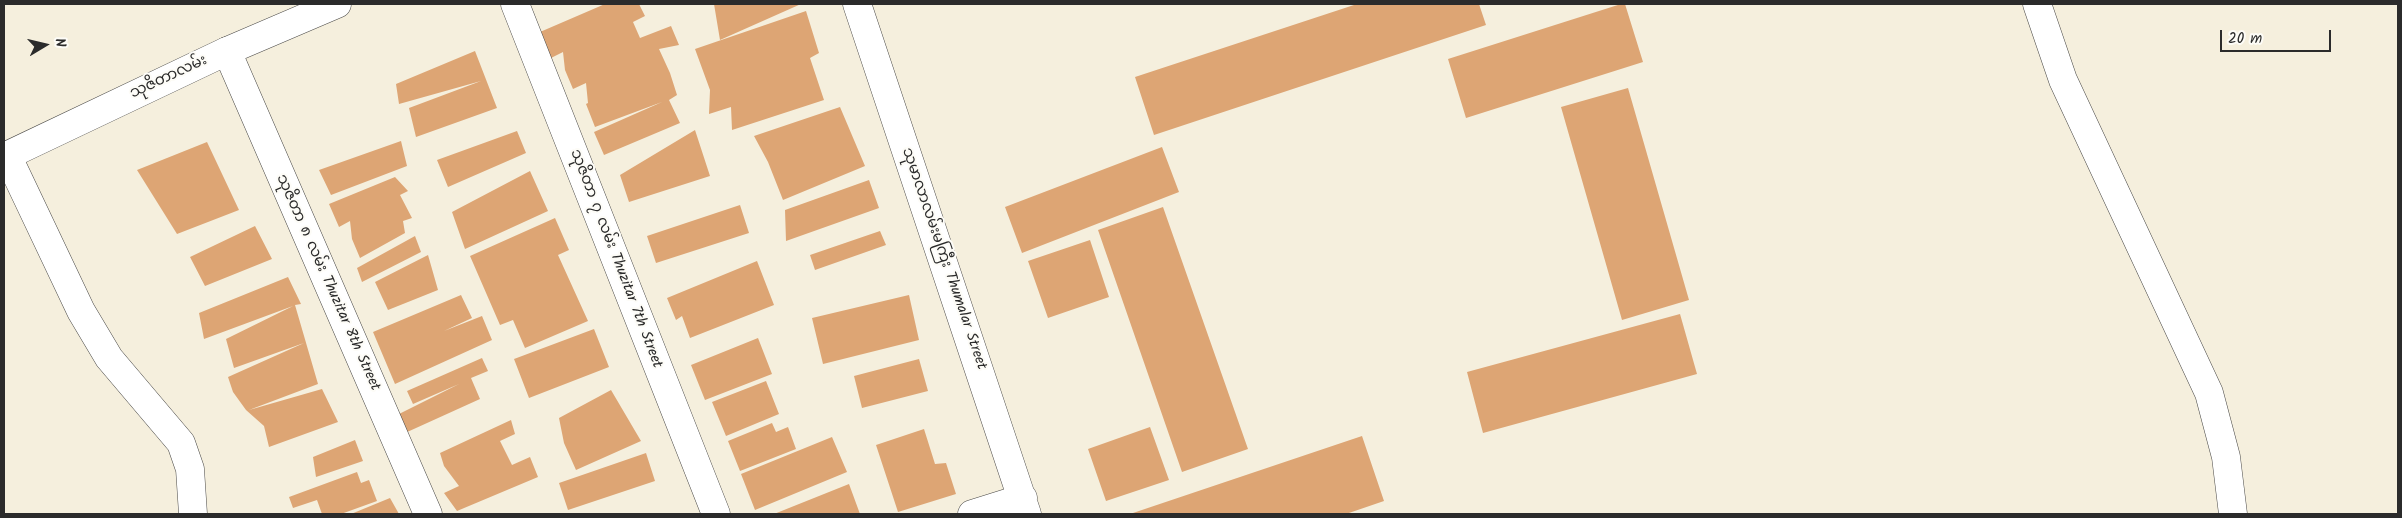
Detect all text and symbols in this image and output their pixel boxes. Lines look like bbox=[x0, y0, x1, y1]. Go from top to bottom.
north arrow bbox=[20, 20, 70, 70]
scale bar bbox=[2222, 20, 2333, 52]
text: 20 m bbox=[2228, 27, 2262, 51]
text: N bbox=[48, 37, 71, 49]
street label: သုဇိတာလမ်း bbox=[128, 52, 210, 104]
street label: သုမာလာလမ်းမကြီး Thumalar Street bbox=[896, 146, 990, 372]
street label: သုဇိတာ ၇ လမ်း Thuzitar 7th Street bbox=[565, 147, 665, 371]
street label: သုဇိတာ ၈ လမ်း Thuzitar 8th Street bbox=[271, 172, 383, 394]

